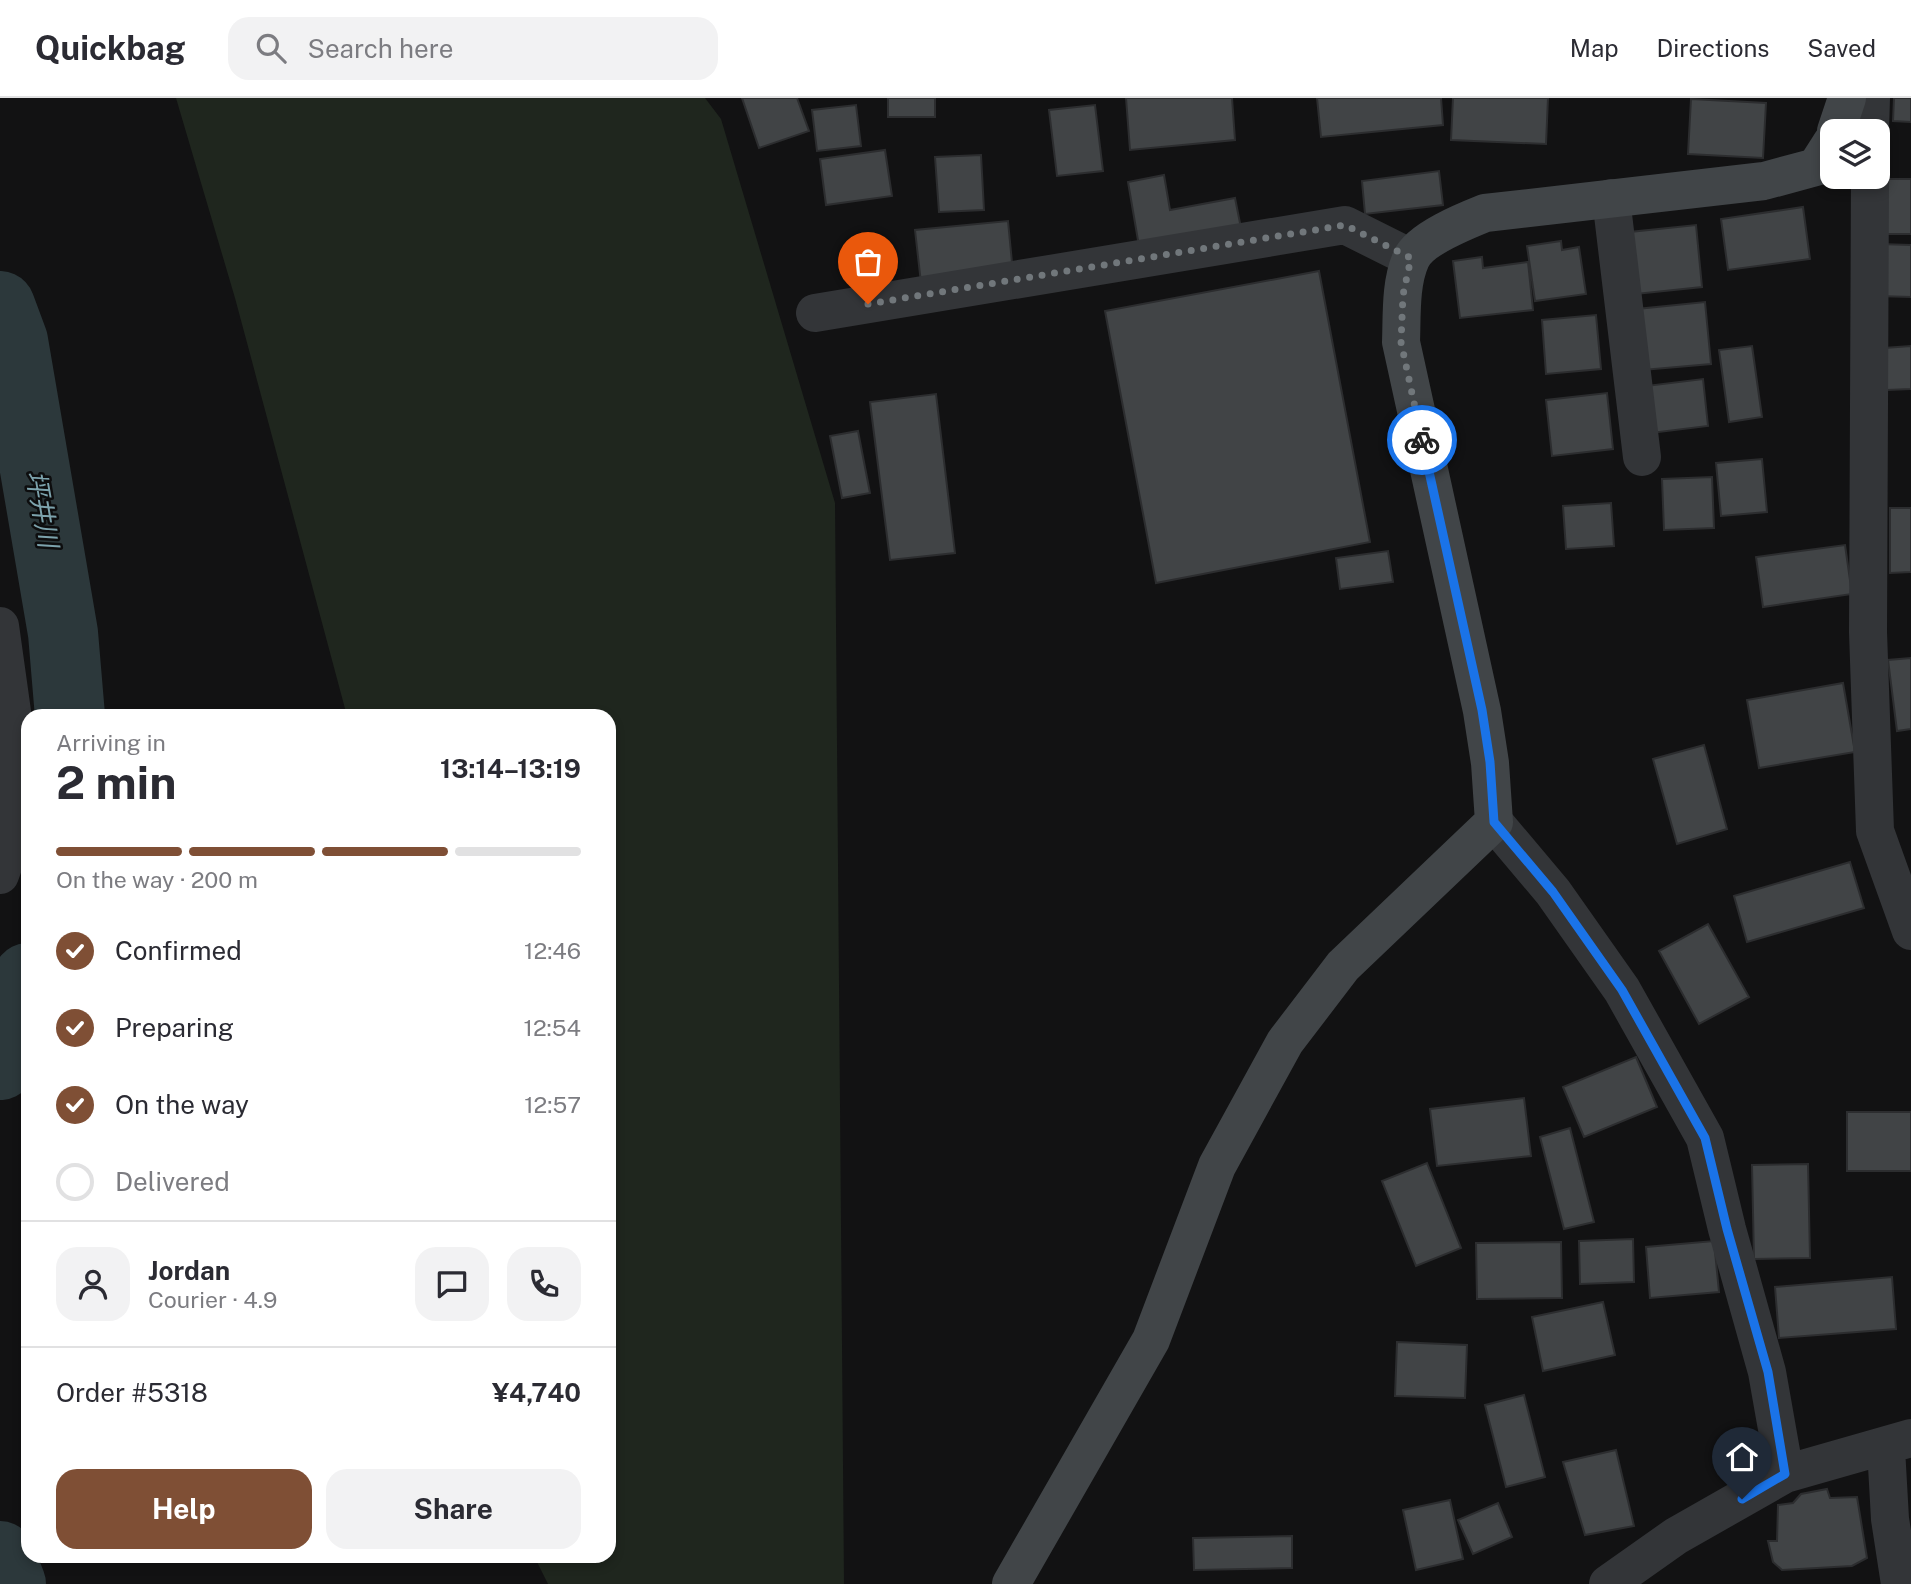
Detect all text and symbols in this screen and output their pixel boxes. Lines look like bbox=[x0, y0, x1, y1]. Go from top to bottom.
search box bbox=[228, 17, 718, 80]
text: Quickbag bbox=[35, 29, 186, 67]
icon: search bbox=[252, 29, 290, 67]
text: Search here bbox=[308, 33, 454, 64]
text: Map bbox=[1570, 34, 1619, 62]
text: Directions bbox=[1657, 34, 1769, 62]
text: Saved bbox=[1807, 34, 1876, 62]
map controls bbox=[1820, 119, 1890, 189]
button: layers bbox=[1820, 119, 1890, 189]
pin bbox=[838, 232, 898, 304]
icon: bag bbox=[849, 243, 887, 281]
courier bbox=[1387, 405, 1457, 475]
icon: bike bbox=[1403, 421, 1441, 459]
water label: 坪井川 bbox=[20, 468, 65, 553]
text: Arriving in bbox=[56, 729, 166, 756]
text: 13:14–13:19 bbox=[440, 753, 581, 784]
text: 2 min bbox=[56, 755, 176, 809]
text: On the way · 200 m bbox=[56, 866, 258, 893]
icon: check bbox=[56, 932, 94, 970]
text: Confirmed bbox=[115, 935, 242, 966]
text: 12:46 bbox=[524, 937, 581, 964]
icon: check bbox=[56, 1009, 94, 1047]
text: Preparing bbox=[115, 1012, 234, 1043]
text: 12:54 bbox=[524, 1014, 581, 1041]
icon: check bbox=[56, 1086, 94, 1124]
text: On the way bbox=[115, 1089, 249, 1120]
text: 12:57 bbox=[524, 1091, 581, 1118]
text: Delivered bbox=[115, 1166, 230, 1197]
button: person bbox=[56, 1247, 130, 1321]
button: chat bbox=[415, 1247, 489, 1321]
button: phone bbox=[507, 1247, 581, 1321]
text: Jordan bbox=[148, 1255, 230, 1286]
text: Courier · 4.9 bbox=[148, 1286, 277, 1313]
text: Order #5318 bbox=[56, 1377, 208, 1408]
text: ¥4,740 bbox=[492, 1377, 581, 1408]
pin bbox=[1712, 1427, 1772, 1499]
icon: home bbox=[1723, 1438, 1761, 1476]
button: Help bbox=[56, 1469, 312, 1549]
button: Share bbox=[326, 1469, 581, 1549]

